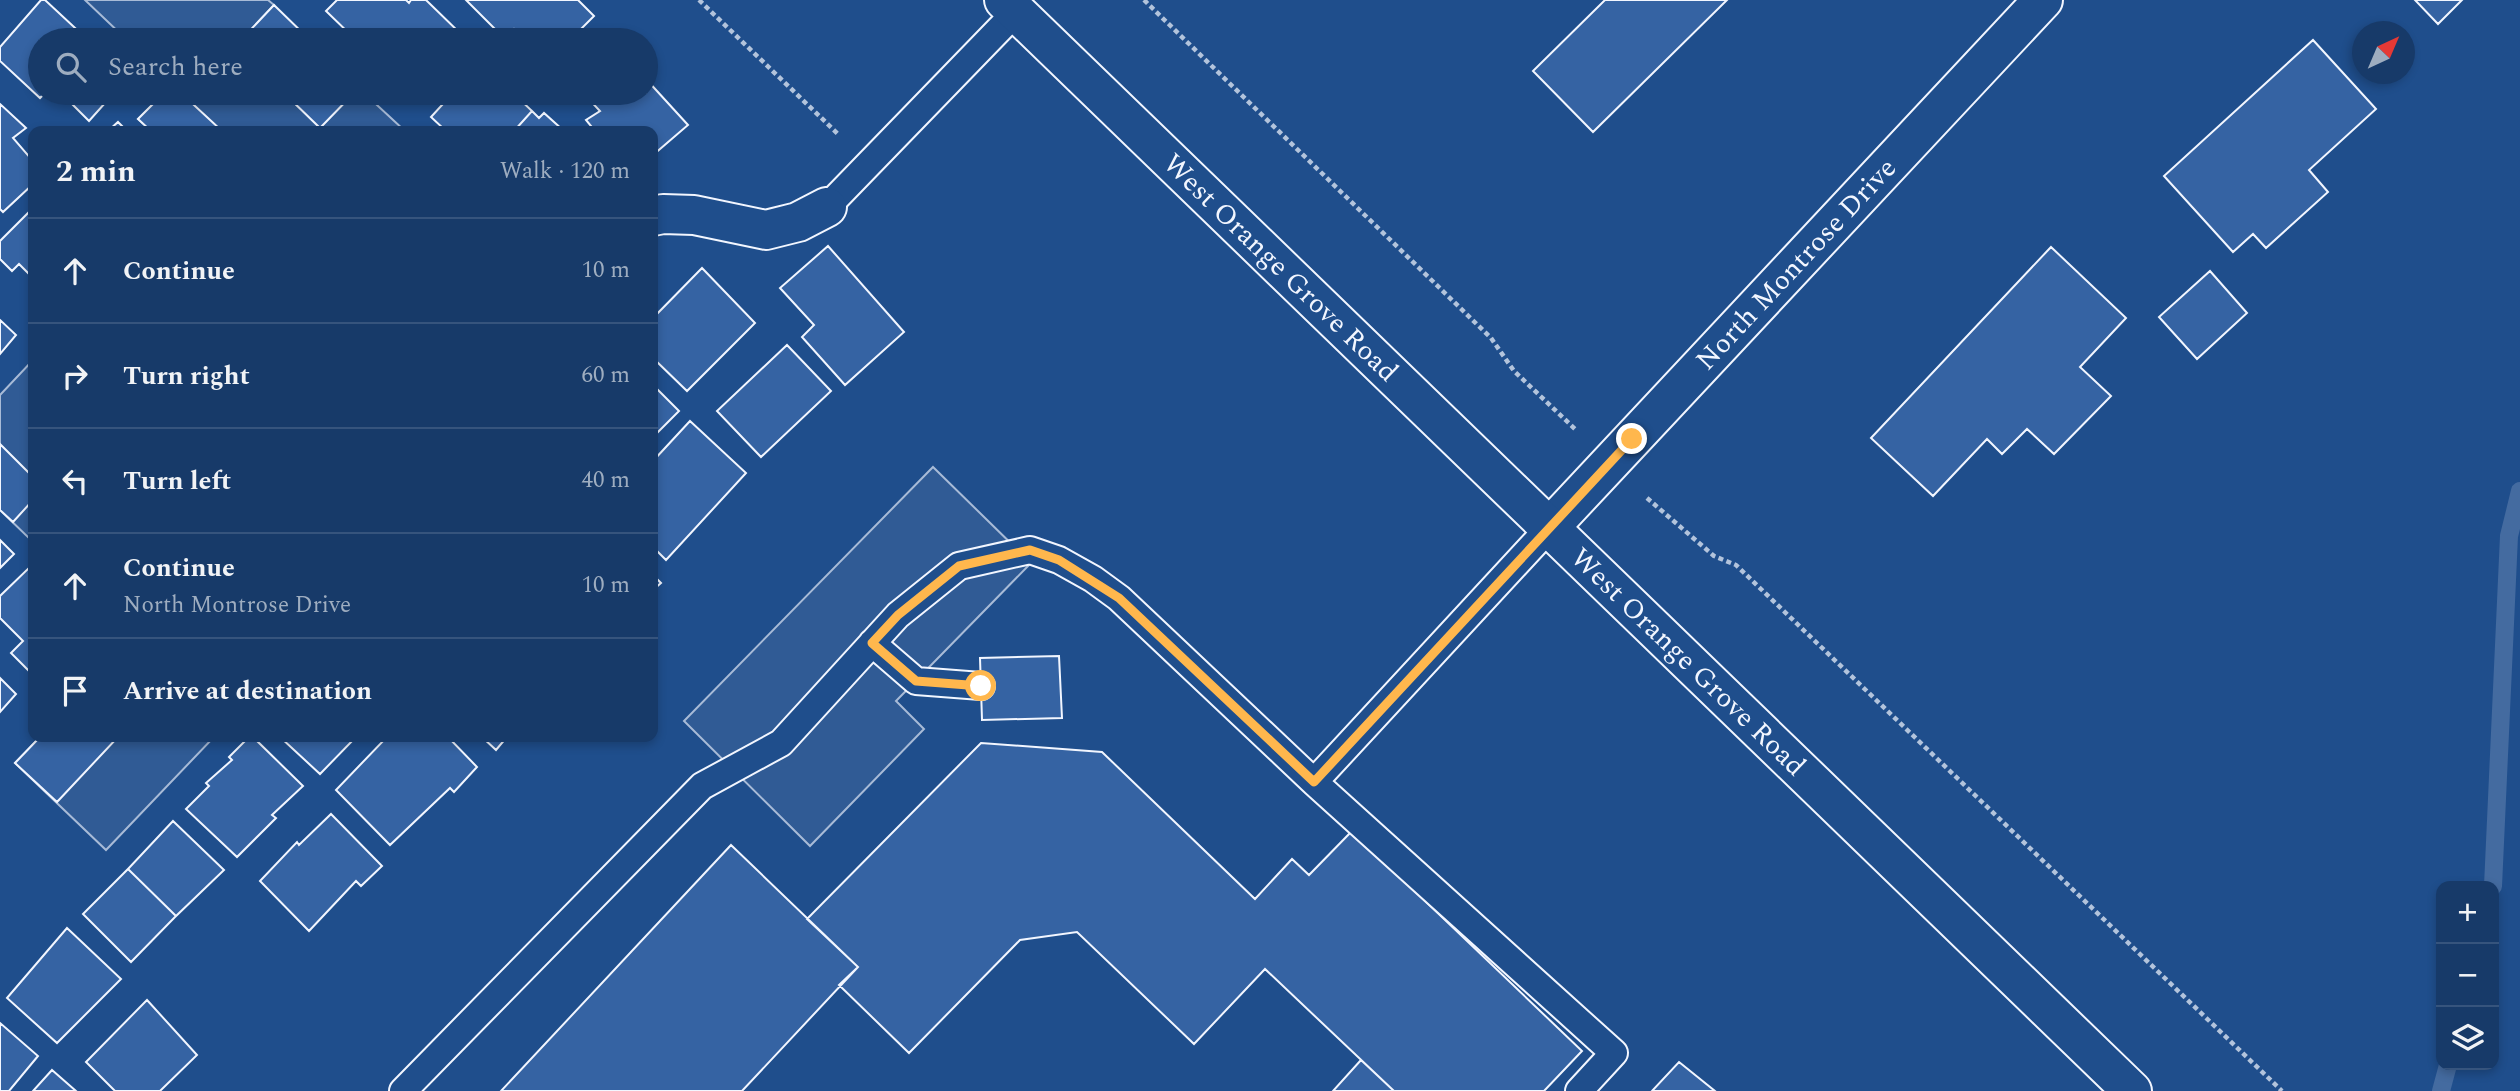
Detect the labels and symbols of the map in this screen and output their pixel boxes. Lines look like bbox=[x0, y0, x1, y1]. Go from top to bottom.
north arrow bbox=[2352, 21, 2415, 84]
street label: West Orange Grove Road bbox=[1153, 143, 1408, 392]
street label: North Montrose Drive bbox=[1685, 148, 1907, 380]
route end bbox=[1616, 423, 1647, 454]
street label: West Orange Grove Road bbox=[1561, 537, 1816, 786]
route start bbox=[965, 670, 996, 701]

